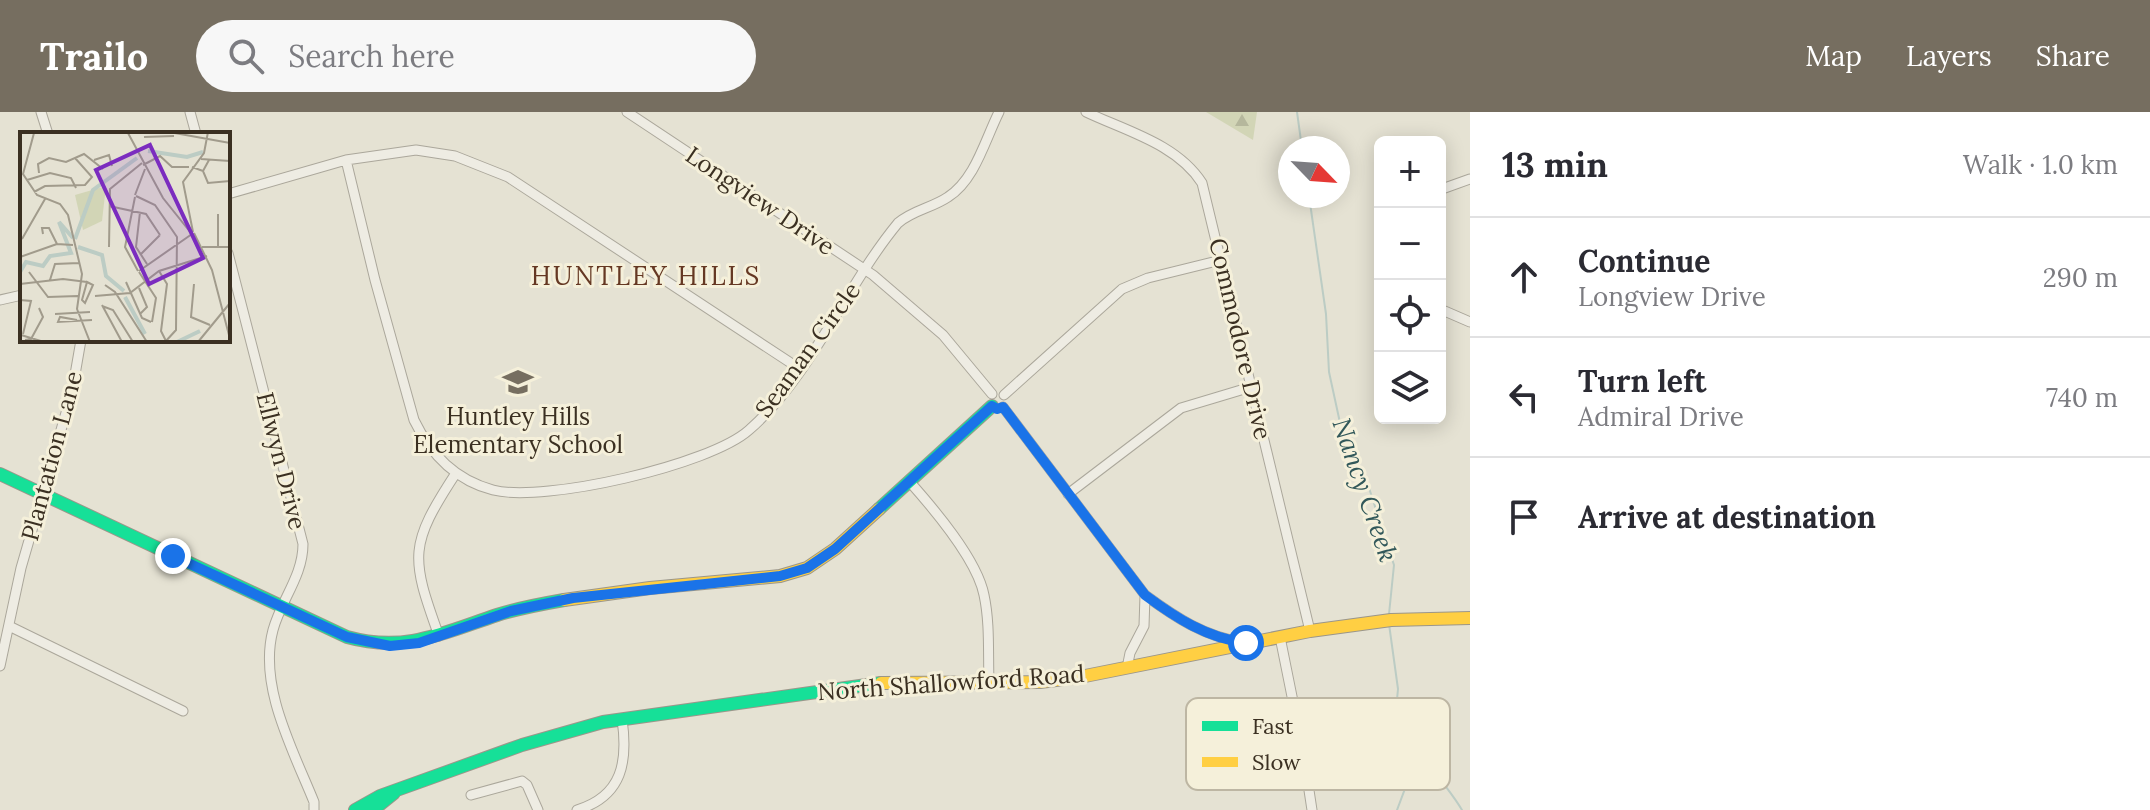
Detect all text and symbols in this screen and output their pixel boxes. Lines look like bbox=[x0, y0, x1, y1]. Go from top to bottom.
search box bbox=[196, 20, 756, 92]
text: Trailo bbox=[40, 32, 148, 80]
icon: search bbox=[224, 34, 268, 78]
text: Search here bbox=[288, 37, 455, 75]
text: Map bbox=[1805, 38, 1862, 74]
text: Layers bbox=[1906, 38, 1992, 74]
text: Share bbox=[2036, 38, 2110, 74]
inset map bbox=[20, 132, 230, 342]
north arrow bbox=[1278, 136, 1350, 208]
map controls bbox=[1374, 136, 1446, 424]
button: + bbox=[1374, 136, 1446, 208]
street label: Longview Drive bbox=[680, 139, 841, 262]
text: 13 min bbox=[1502, 143, 1608, 186]
text: Walk · 1.0 km bbox=[1963, 148, 2118, 181]
button: − bbox=[1374, 208, 1446, 280]
street label: Commodore Drive bbox=[1202, 235, 1279, 443]
text: Continue bbox=[1578, 242, 1710, 280]
icon: ahead bbox=[1502, 255, 1546, 299]
district label: HUNTLEY HILLS bbox=[531, 259, 761, 292]
text: 290 m bbox=[2043, 261, 2118, 294]
street label: Seaman Circle bbox=[748, 276, 867, 423]
button: locate bbox=[1374, 280, 1446, 352]
text: Longview Drive bbox=[1578, 280, 1766, 313]
button: layers bbox=[1374, 352, 1446, 424]
text: Turn left bbox=[1578, 362, 1706, 400]
school or university icon: Huntley Hills Elementary School bbox=[501, 365, 535, 399]
street label: Plantation Lane bbox=[14, 368, 89, 544]
icon: left bbox=[1502, 375, 1546, 419]
text: 740 m bbox=[2046, 381, 2118, 414]
street label: Ellwyn Drive bbox=[249, 389, 314, 533]
text: Admiral Drive bbox=[1578, 400, 1744, 433]
place label: Huntley Hills Elementary School bbox=[413, 401, 623, 460]
water label: Nancy Creek bbox=[1325, 414, 1405, 566]
icon: arrive bbox=[1502, 495, 1546, 539]
text: Arrive at destination bbox=[1578, 498, 1876, 536]
route end bbox=[155, 538, 191, 574]
route start bbox=[1228, 625, 1264, 661]
street label: North Shallowford Road bbox=[816, 658, 1086, 707]
legend bbox=[1186, 698, 1450, 790]
text: Fast bbox=[1252, 712, 1294, 740]
text: Slow bbox=[1252, 748, 1301, 776]

